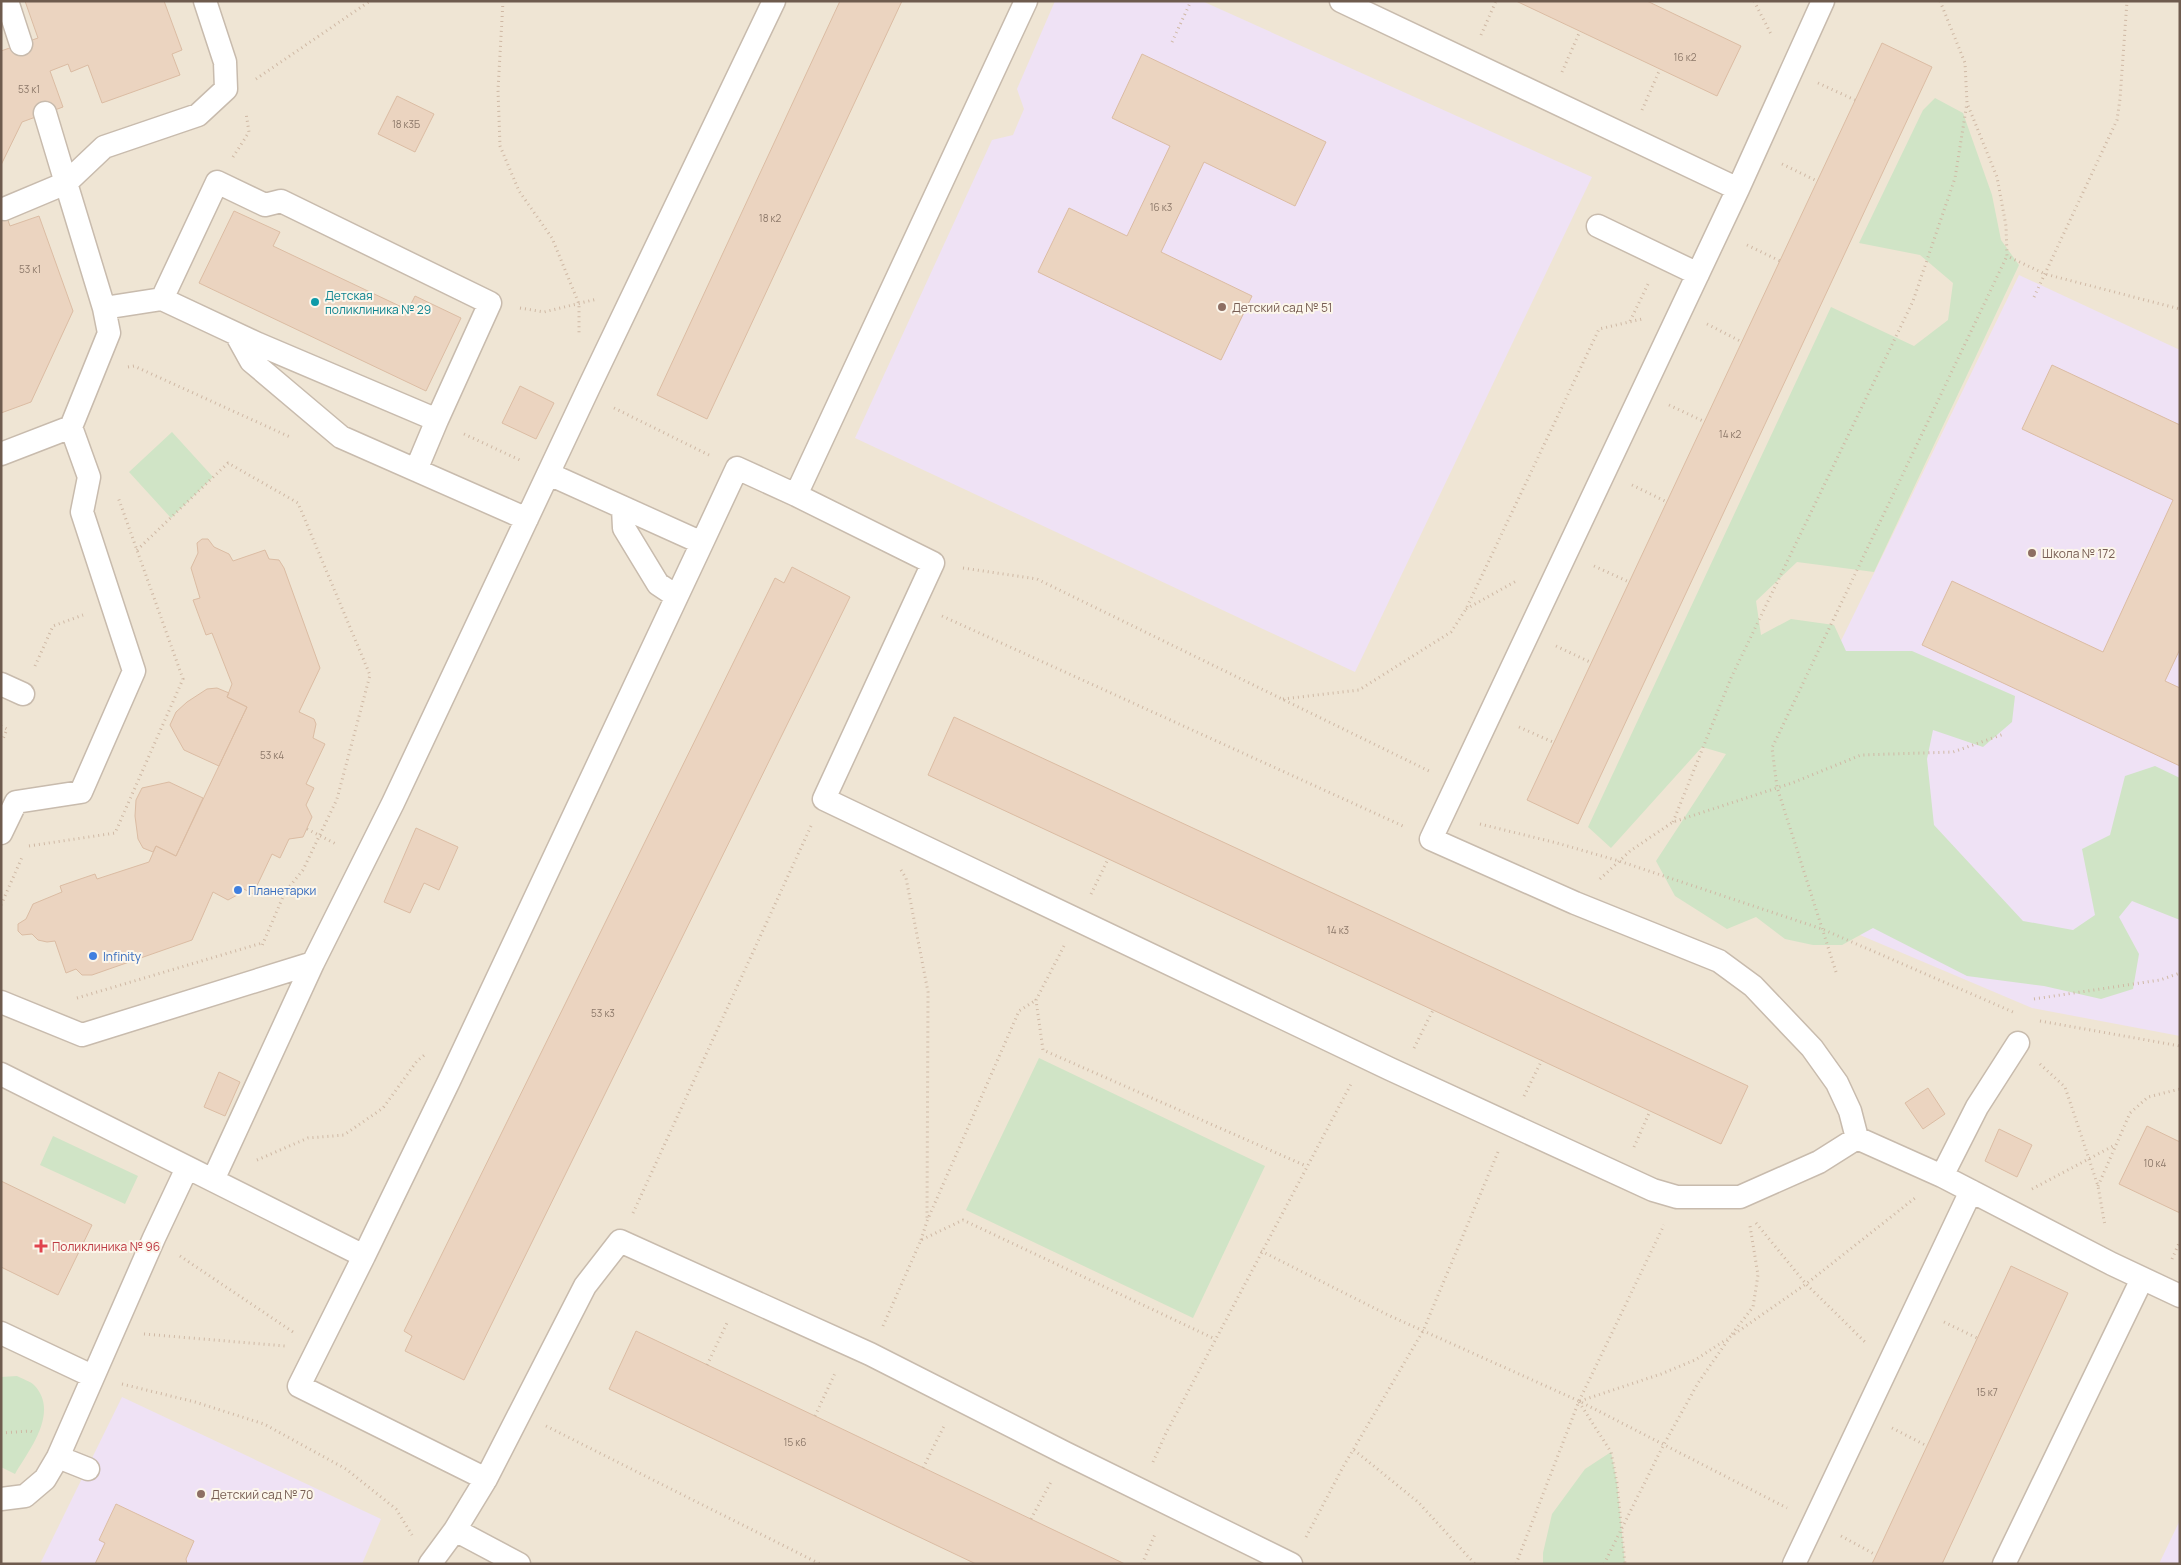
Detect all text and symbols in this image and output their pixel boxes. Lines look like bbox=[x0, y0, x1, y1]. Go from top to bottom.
house number: 16 к2 bbox=[1674, 50, 1697, 64]
house number: 53 к1 bbox=[18, 82, 40, 96]
house number: 18 к3Б bbox=[392, 117, 420, 131]
house number: 16 к3 bbox=[1150, 200, 1172, 214]
house number: 18 к2 bbox=[759, 211, 781, 225]
house number: 53 к1 bbox=[19, 262, 41, 276]
place label: Детская поликлиника № 29 bbox=[325, 287, 431, 318]
marker: Детская поликлиника № 29 bbox=[309, 296, 321, 308]
place label: Детский сад № 51 bbox=[1232, 299, 1333, 316]
marker: Детский сад № 51 bbox=[1216, 301, 1228, 313]
house number: 14 к2 bbox=[1719, 427, 1742, 441]
place label: Школа № 172 bbox=[2042, 545, 2115, 562]
marker: Школа № 172 bbox=[2026, 547, 2038, 559]
house number: 53 к4 bbox=[260, 748, 284, 762]
place label: Планетарки bbox=[248, 882, 316, 899]
marker: Планетарки bbox=[232, 884, 244, 896]
house number: 14 к3 bbox=[1327, 923, 1349, 937]
place label: Infinity bbox=[103, 948, 142, 965]
marker: Infinity bbox=[87, 950, 99, 962]
house number: 53 к3 bbox=[591, 1006, 615, 1020]
house number: 10 к4 bbox=[2144, 1156, 2167, 1170]
place label: Поликлиника № 96 bbox=[52, 1238, 160, 1255]
marker: Поликлиника № 96 bbox=[34, 1239, 48, 1253]
house number: 15 к7 bbox=[1976, 1385, 1998, 1399]
house number: 15 к6 bbox=[784, 1435, 806, 1449]
place label: Детский сад № 70 bbox=[211, 1486, 313, 1503]
marker: Детский сад № 70 bbox=[195, 1488, 207, 1500]

